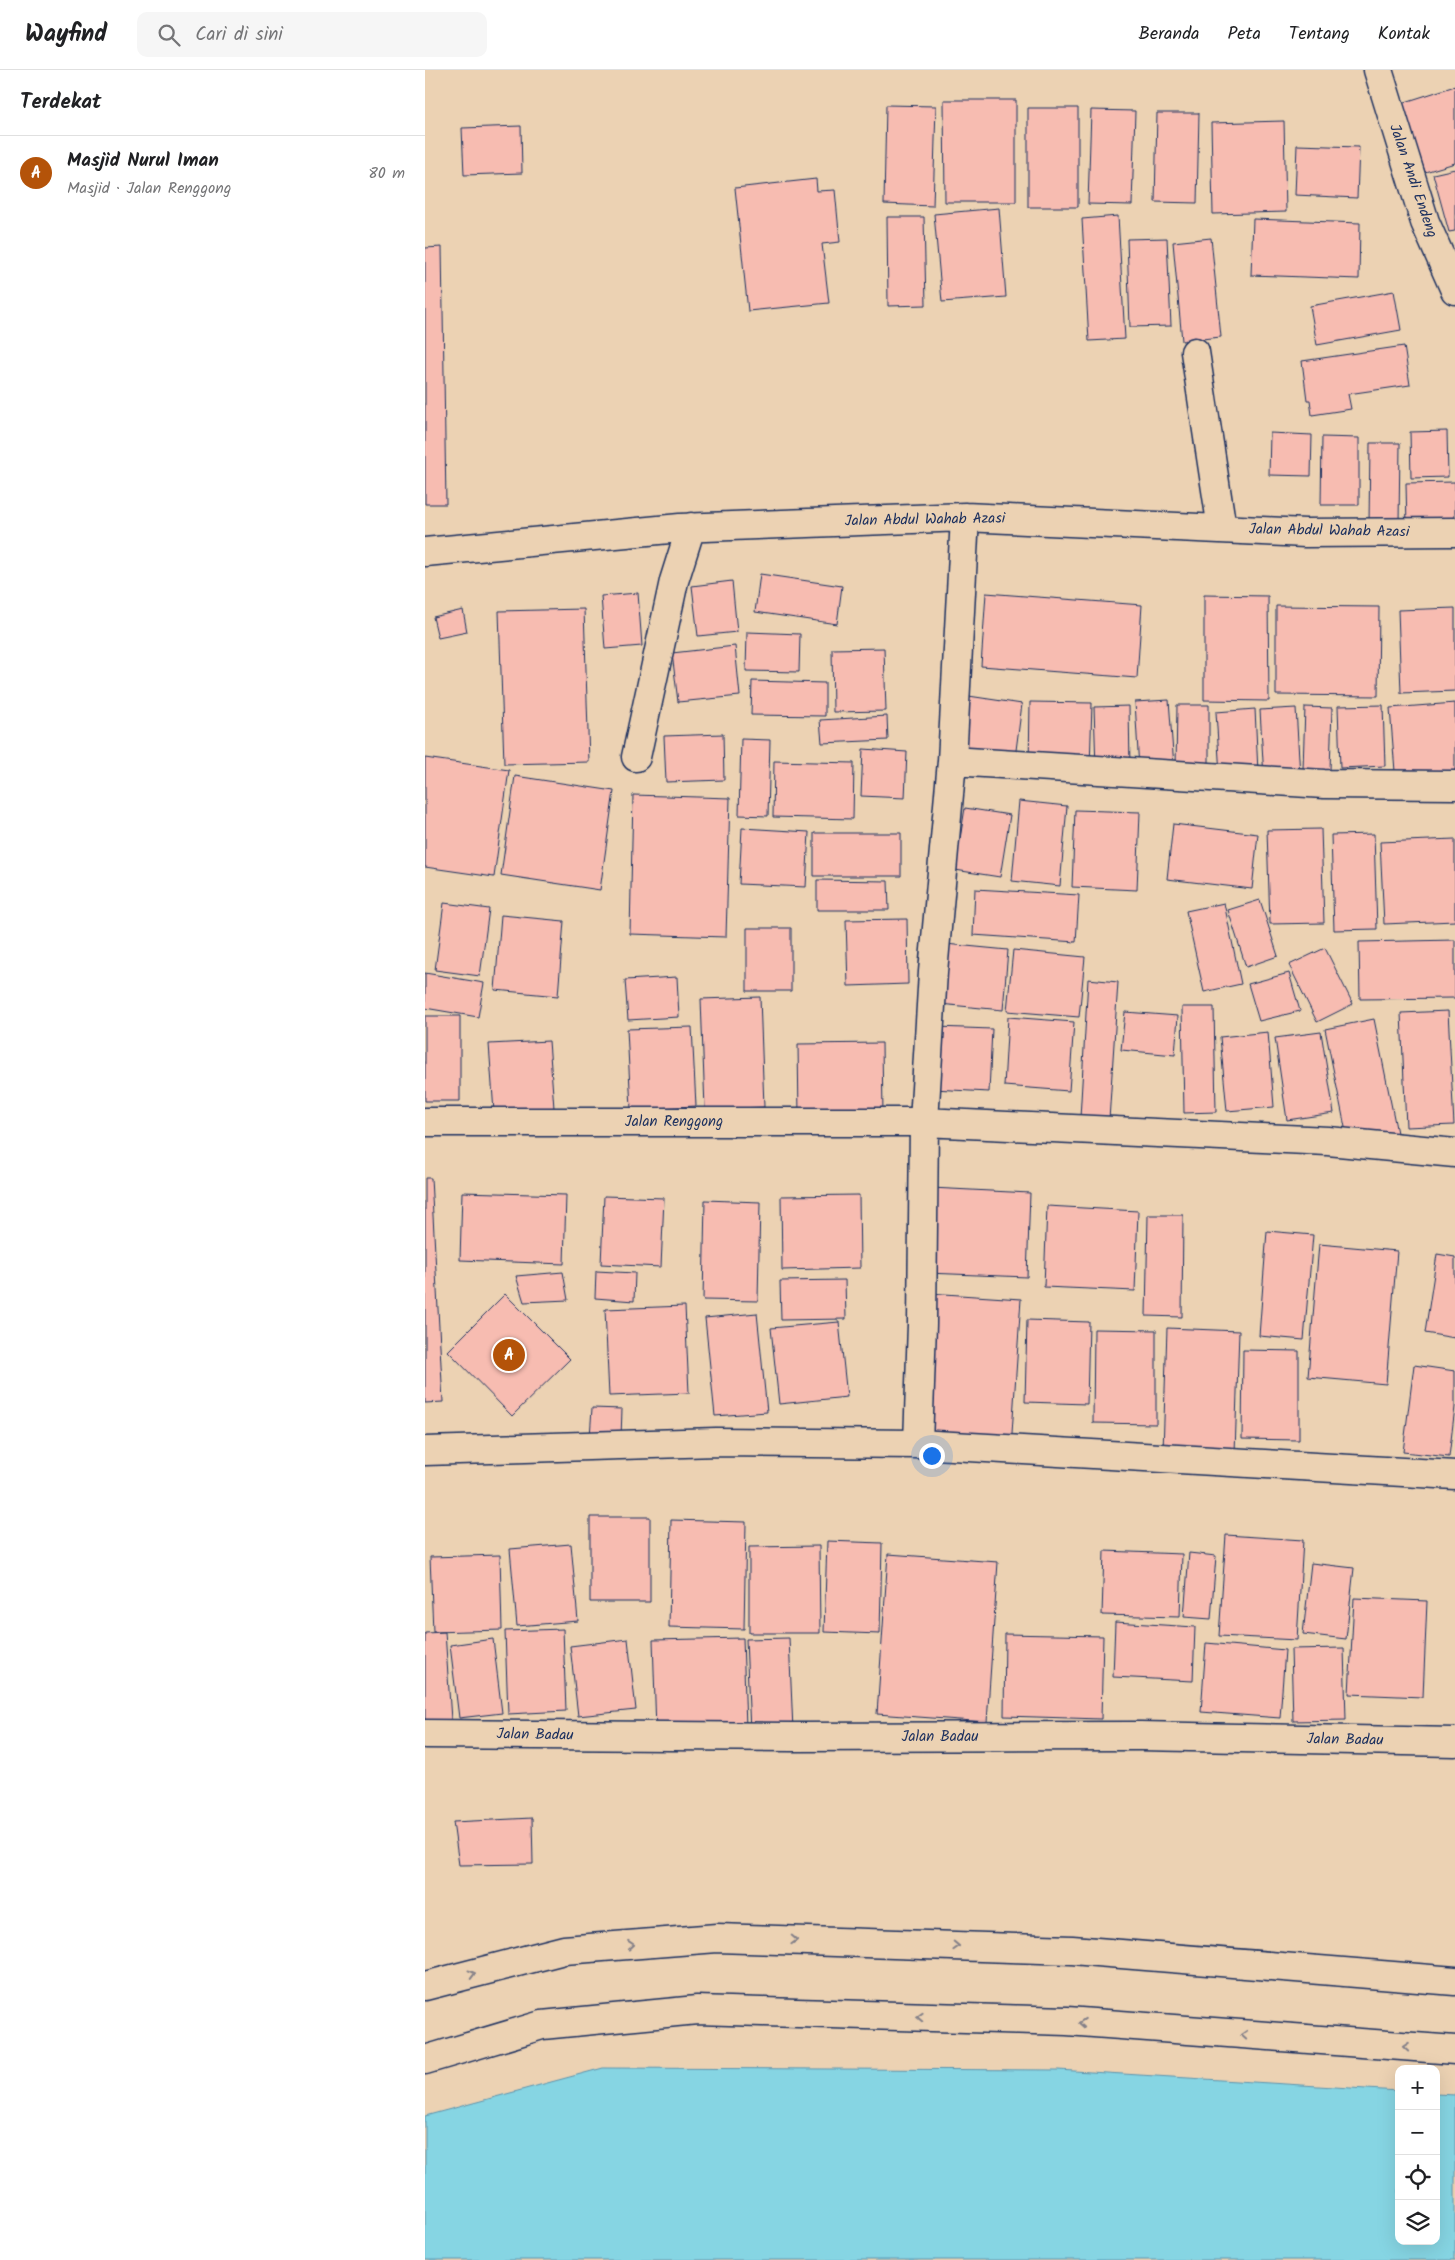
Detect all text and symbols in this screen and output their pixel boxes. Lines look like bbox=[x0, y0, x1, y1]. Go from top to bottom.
search box bbox=[137, 12, 487, 57]
text: Wayfind bbox=[25, 15, 107, 54]
text: Cari di sini bbox=[195, 20, 283, 50]
text: Beranda bbox=[1139, 20, 1200, 49]
text: Peta bbox=[1228, 20, 1261, 49]
text: Tentang bbox=[1289, 20, 1350, 49]
text: Kontak bbox=[1378, 20, 1430, 49]
icon: search bbox=[155, 21, 183, 49]
text: Terdekat bbox=[20, 86, 101, 119]
street label: Jalan Andi Endeng bbox=[1382, 121, 1444, 241]
text: Masjid Nurul Iman bbox=[67, 146, 219, 176]
text: A bbox=[31, 161, 41, 186]
text: 80 m bbox=[368, 161, 405, 186]
text: Masjid · Jalan Renggong bbox=[67, 176, 231, 201]
street label: Jalan Abdul Wahab Azasi bbox=[844, 507, 1007, 533]
street label: Jalan Abdul Wahab Azasi bbox=[1248, 518, 1411, 544]
street label: Jalan Renggong bbox=[625, 1110, 723, 1134]
pin: A bbox=[493, 1336, 525, 1374]
your location bbox=[919, 1443, 945, 1469]
street label: Jalan Badau bbox=[496, 1722, 574, 1748]
street label: Jalan Badau bbox=[901, 1725, 979, 1749]
street label: Jalan Badau bbox=[1306, 1727, 1384, 1753]
one-way arrow bbox=[790, 1935, 798, 1946]
one-way arrow bbox=[628, 1939, 636, 1950]
one-way arrow bbox=[952, 1941, 960, 1951]
one-way arrow bbox=[468, 1969, 477, 1980]
one-way arrow bbox=[916, 2012, 924, 2022]
one-way arrow bbox=[1078, 2017, 1086, 2028]
one-way arrow bbox=[1240, 2029, 1248, 2040]
one-way arrow bbox=[1402, 2041, 1410, 2052]
map controls bbox=[1395, 2065, 1440, 2245]
button: + bbox=[1395, 2065, 1440, 2110]
button: − bbox=[1395, 2110, 1440, 2155]
button: locate bbox=[1395, 2155, 1440, 2200]
button: layers bbox=[1395, 2200, 1440, 2245]

